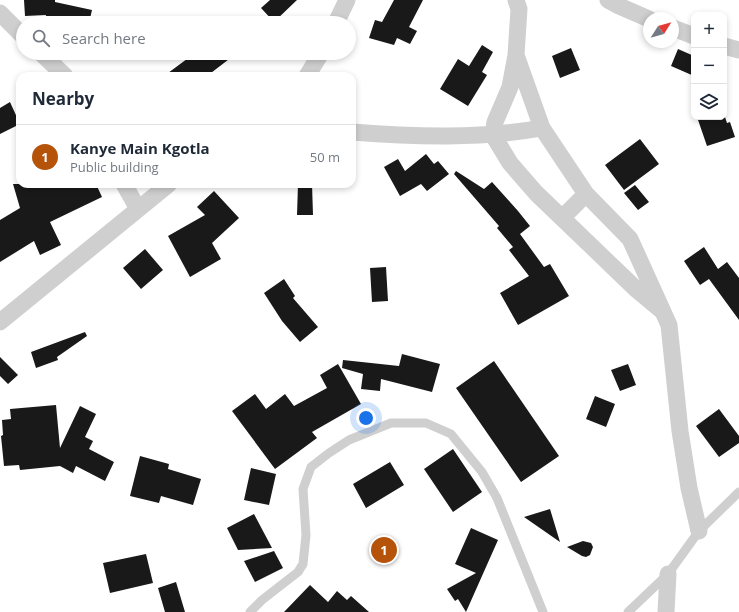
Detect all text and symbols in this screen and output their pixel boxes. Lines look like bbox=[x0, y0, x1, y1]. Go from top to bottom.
north arrow bbox=[643, 12, 679, 48]
map controls bbox=[691, 12, 727, 120]
button: + bbox=[691, 12, 727, 48]
search box bbox=[16, 16, 356, 60]
icon: search bbox=[30, 27, 52, 49]
text: Search here bbox=[62, 28, 146, 48]
button: − bbox=[691, 48, 727, 84]
button: layers bbox=[691, 84, 727, 120]
text: Nearby bbox=[32, 87, 94, 110]
text: Kanye Main Kgotla bbox=[70, 138, 210, 158]
text: 1 bbox=[41, 148, 49, 166]
text: 50 m bbox=[310, 148, 340, 166]
text: Public building bbox=[70, 158, 159, 176]
your location bbox=[356, 408, 376, 428]
pin: 1 bbox=[371, 535, 397, 565]

